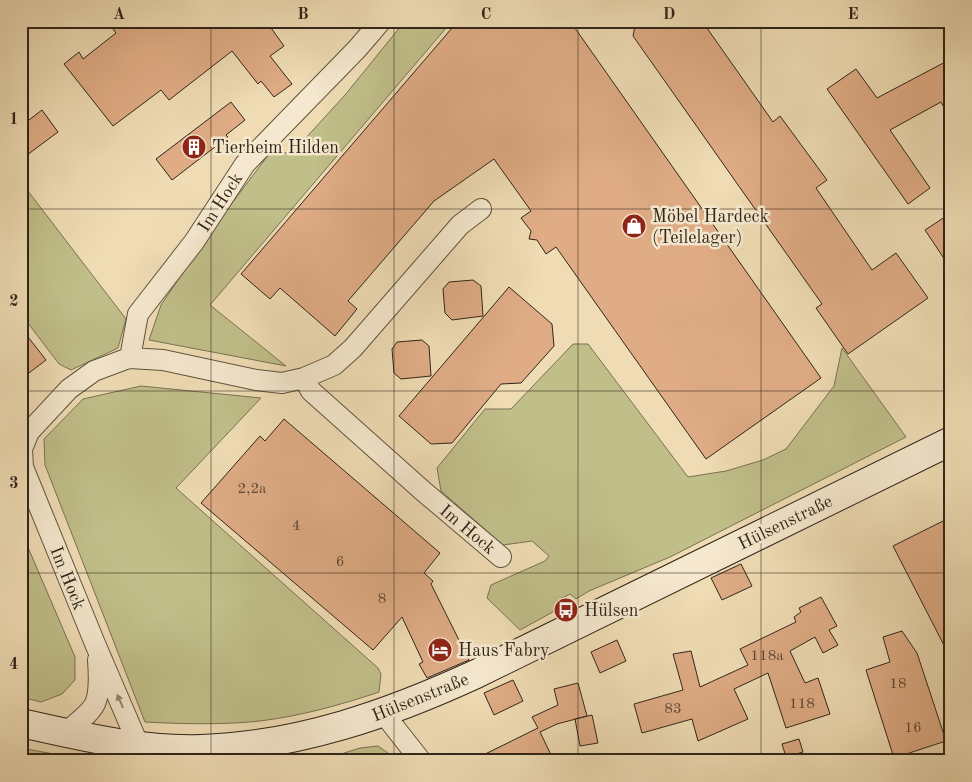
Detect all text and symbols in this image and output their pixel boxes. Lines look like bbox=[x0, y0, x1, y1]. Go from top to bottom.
text: A bbox=[113, 7, 125, 23]
text: B bbox=[297, 7, 309, 23]
text: C bbox=[481, 7, 491, 23]
text: D bbox=[663, 7, 675, 23]
text: E bbox=[847, 7, 859, 23]
text: 1 bbox=[9, 112, 19, 128]
building icon: Tierheim Hilden bbox=[181, 134, 207, 160]
place label: Tierheim Hilden bbox=[212, 139, 339, 157]
street label: Im Hock bbox=[195, 170, 247, 235]
place label: Möbel Hardeck (Teilelager) bbox=[652, 208, 769, 247]
shop icon: Möbel Hardeck (Teilelager) bbox=[621, 213, 647, 239]
text: 2 bbox=[9, 294, 19, 310]
text: 3 bbox=[9, 476, 19, 492]
house number: 2,2a bbox=[237, 482, 267, 497]
street label: Hülsenstraße bbox=[735, 492, 835, 553]
street label: Im Hock bbox=[436, 501, 499, 558]
house number: 4 bbox=[292, 519, 300, 534]
street label: Im Hock bbox=[46, 544, 88, 613]
house number: 6 bbox=[336, 555, 344, 570]
house number: 8 bbox=[378, 592, 386, 607]
bus stop icon: Hülsen bbox=[553, 597, 579, 623]
place label: Hülsen bbox=[584, 602, 639, 620]
hotel icon: Haus Fabry bbox=[427, 637, 453, 663]
place label: Haus Fabry bbox=[458, 642, 550, 660]
house number: 118a bbox=[750, 649, 784, 664]
text: 4 bbox=[9, 657, 19, 673]
street label: Hülsenstraße bbox=[369, 670, 471, 725]
house number: 18 bbox=[889, 677, 907, 692]
one-way arrow bbox=[116, 694, 124, 708]
house number: 118 bbox=[789, 697, 815, 712]
house number: 83 bbox=[664, 702, 682, 717]
house number: 16 bbox=[904, 721, 922, 736]

